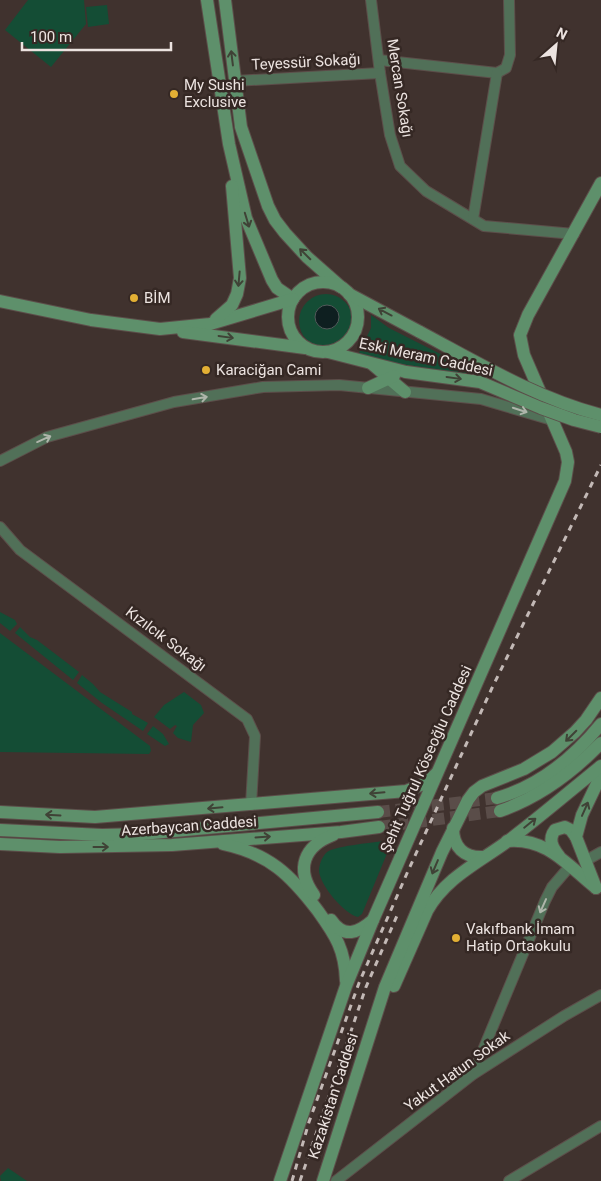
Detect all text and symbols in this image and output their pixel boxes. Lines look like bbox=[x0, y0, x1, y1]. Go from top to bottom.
scale bar bbox=[22, 20, 171, 52]
north arrow bbox=[531, 20, 581, 70]
text: N bbox=[554, 24, 570, 43]
text: 100 m bbox=[30, 28, 72, 46]
street label: Mercan Sokağı bbox=[383, 38, 417, 138]
one-way arrow bbox=[227, 50, 237, 66]
street label: Teyessür Sokağı bbox=[251, 50, 361, 74]
place label: My Sushi Exclusive bbox=[184, 76, 246, 111]
marker: My Sushi Exclusive bbox=[168, 88, 180, 100]
one-way arrow bbox=[243, 212, 252, 227]
one-way arrow bbox=[299, 248, 311, 261]
one-way arrow bbox=[234, 271, 244, 287]
place label: BİM bbox=[144, 289, 171, 307]
marker: BİM bbox=[128, 292, 140, 304]
one-way arrow bbox=[378, 307, 392, 317]
one-way arrow bbox=[218, 333, 234, 343]
street label: Eski Meram Caddesi bbox=[357, 334, 495, 380]
place label: Karaciğan Cami bbox=[216, 361, 321, 379]
marker: Karaciğan Cami bbox=[200, 364, 212, 376]
one-way arrow bbox=[446, 373, 462, 383]
one-way arrow bbox=[192, 392, 208, 402]
one-way arrow bbox=[511, 406, 527, 416]
one-way arrow bbox=[36, 434, 51, 444]
street label: Kızılcık Sokağı bbox=[122, 603, 210, 675]
street label: Şehit Tuğrul Köseoğlu Caddesi bbox=[376, 663, 476, 855]
one-way arrow bbox=[565, 730, 577, 742]
one-way arrow bbox=[369, 788, 385, 798]
one-way arrow bbox=[580, 802, 590, 817]
one-way arrow bbox=[207, 803, 223, 812]
one-way arrow bbox=[45, 810, 62, 820]
street label: Azerbaycan Caddesi bbox=[121, 812, 257, 840]
one-way arrow bbox=[523, 817, 536, 828]
one-way arrow bbox=[255, 833, 271, 842]
one-way arrow bbox=[92, 842, 109, 852]
one-way arrow bbox=[430, 859, 440, 874]
one-way arrow bbox=[537, 898, 547, 913]
place label: Vakıfbank İmam Hatip Ortaokulu bbox=[466, 920, 575, 955]
marker: Vakıfbank İmam Hatip Ortaokulu bbox=[450, 932, 462, 944]
street label: Yakut Hatun Sokak bbox=[401, 1026, 514, 1115]
street label: Kazakistan Caddesi bbox=[304, 1031, 362, 1161]

